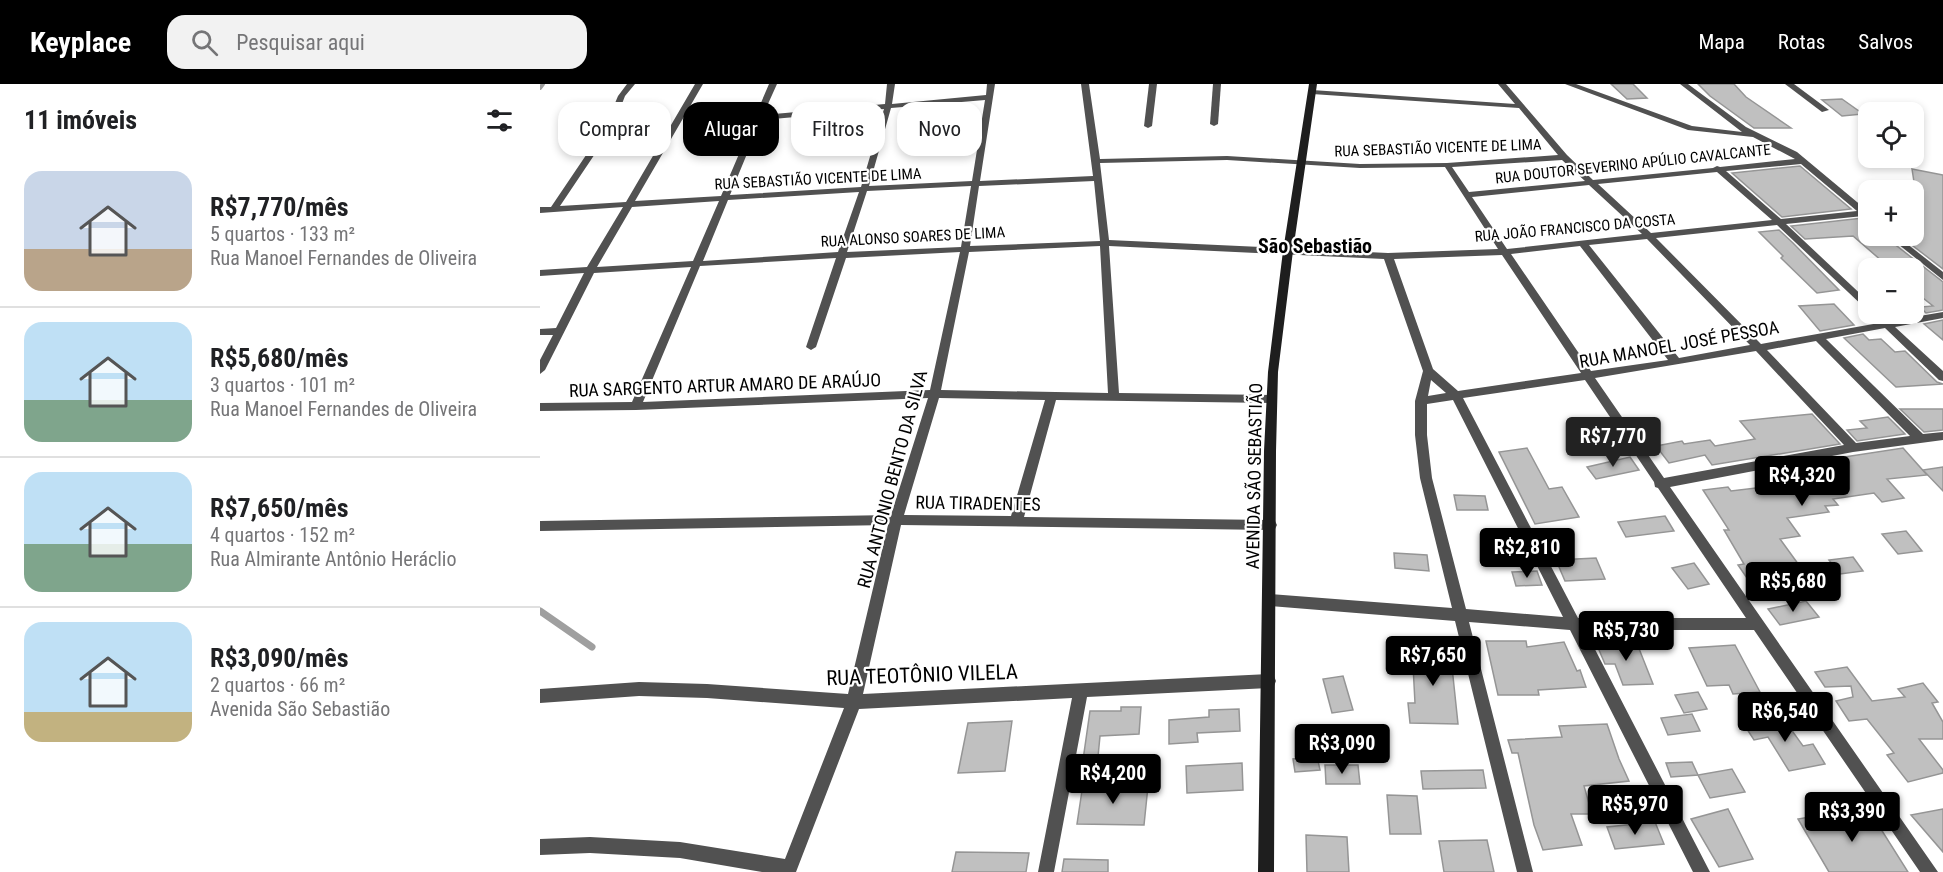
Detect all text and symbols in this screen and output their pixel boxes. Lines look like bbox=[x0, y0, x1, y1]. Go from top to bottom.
search box bbox=[167, 15, 587, 69]
text: Keyplace bbox=[30, 26, 131, 59]
icon: search bbox=[188, 26, 221, 59]
text: Pesquisar aqui bbox=[236, 30, 365, 55]
text: Mapa bbox=[1698, 30, 1745, 54]
text: Rotas bbox=[1778, 30, 1825, 54]
text: Salvos bbox=[1858, 30, 1913, 54]
chip: Comprar bbox=[558, 102, 671, 156]
chip: Alugar bbox=[683, 102, 779, 156]
chip: Filtros bbox=[791, 102, 885, 156]
chip: Novo bbox=[897, 102, 982, 156]
map controls bbox=[1858, 102, 1924, 324]
button: locate bbox=[1858, 102, 1924, 168]
icon: filters bbox=[483, 104, 516, 137]
text: 11 imóveis bbox=[24, 105, 137, 135]
street label: RUA SEBASTIÃO VICENTE DE LIMA bbox=[1334, 135, 1542, 161]
street label: RUA DOUTOR SEVERINO APÚLIO CAVALCANTE bbox=[1494, 141, 1772, 187]
street label: RUA SEBASTIÃO VICENTE DE LIMA bbox=[714, 165, 922, 193]
button: + bbox=[1858, 180, 1924, 246]
text: R$7,770/mês bbox=[210, 192, 349, 222]
icon: home bbox=[72, 195, 144, 267]
street label: RUA JOÃO FRANCISCO DA COSTA bbox=[1474, 210, 1676, 246]
text: 5 quartos · 133 m² bbox=[210, 222, 355, 246]
street label: RUA ALONSO SOARES DE LIMA bbox=[820, 223, 1006, 251]
district label: São Sebastião bbox=[1258, 234, 1372, 258]
text: Rua Manoel Fernandes de Oliveira bbox=[210, 246, 477, 270]
button: − bbox=[1858, 258, 1924, 324]
street label: RUA MANOEL JOSÉ PESSOA bbox=[1578, 316, 1781, 372]
text: R$5,680/mês bbox=[210, 343, 349, 373]
icon: home bbox=[72, 346, 144, 418]
street label: RUA ANTONIO BENTO DA SILVA bbox=[853, 367, 931, 590]
street label: RUA SARGENTO ARTUR AMARO DE ARAÚJO bbox=[569, 369, 881, 401]
text: 3 quartos · 101 m² bbox=[210, 373, 355, 397]
street label: AVENIDA SÃO SEBASTIÃO bbox=[1242, 383, 1266, 569]
text: Rua Manoel Fernandes de Oliveira bbox=[210, 397, 477, 421]
pin: R$7,770 bbox=[1558, 417, 1668, 468]
text: R$7,770 bbox=[1580, 424, 1646, 448]
pin: R$4,320 bbox=[1747, 456, 1857, 507]
text: R$4,320 bbox=[1769, 463, 1835, 487]
street label: RUA TIRADENTES bbox=[915, 491, 1041, 515]
text: R$7,650/mês bbox=[210, 493, 349, 523]
icon: home bbox=[72, 496, 144, 568]
text: 4 quartos · 152 m² bbox=[210, 523, 355, 547]
pin: R$2,810 bbox=[1472, 528, 1582, 579]
text: R$2,810 bbox=[1494, 535, 1560, 559]
text: Rua Almirante Antônio Heráclio bbox=[210, 547, 456, 571]
pin: R$5,680 bbox=[1738, 562, 1848, 613]
text: R$5,680 bbox=[1760, 569, 1826, 593]
pin: R$5,730 bbox=[1571, 611, 1681, 662]
text: R$5,730 bbox=[1593, 618, 1659, 642]
pin: R$7,650 bbox=[1378, 636, 1488, 687]
text: R$3,090/mês bbox=[210, 643, 349, 673]
text: R$7,650 bbox=[1400, 643, 1466, 667]
icon: home bbox=[72, 646, 144, 718]
street label: RUA TEOTÔNIO VILELA bbox=[826, 660, 1018, 690]
text: 2 quartos · 66 m² bbox=[210, 673, 345, 697]
pin: R$6,540 bbox=[1730, 692, 1840, 743]
text: Avenida São Sebastião bbox=[210, 697, 390, 721]
text: R$6,540 bbox=[1752, 699, 1818, 723]
pin: R$3,090 bbox=[1287, 724, 1397, 775]
text: R$3,090 bbox=[1309, 731, 1375, 755]
pin: R$4,200 bbox=[1058, 754, 1168, 805]
text: R$4,200 bbox=[1080, 761, 1146, 785]
pin: R$5,970 bbox=[1580, 785, 1690, 836]
text: R$5,970 bbox=[1602, 792, 1668, 816]
pin: R$3,390 bbox=[1797, 792, 1907, 843]
text: R$3,390 bbox=[1819, 799, 1885, 823]

